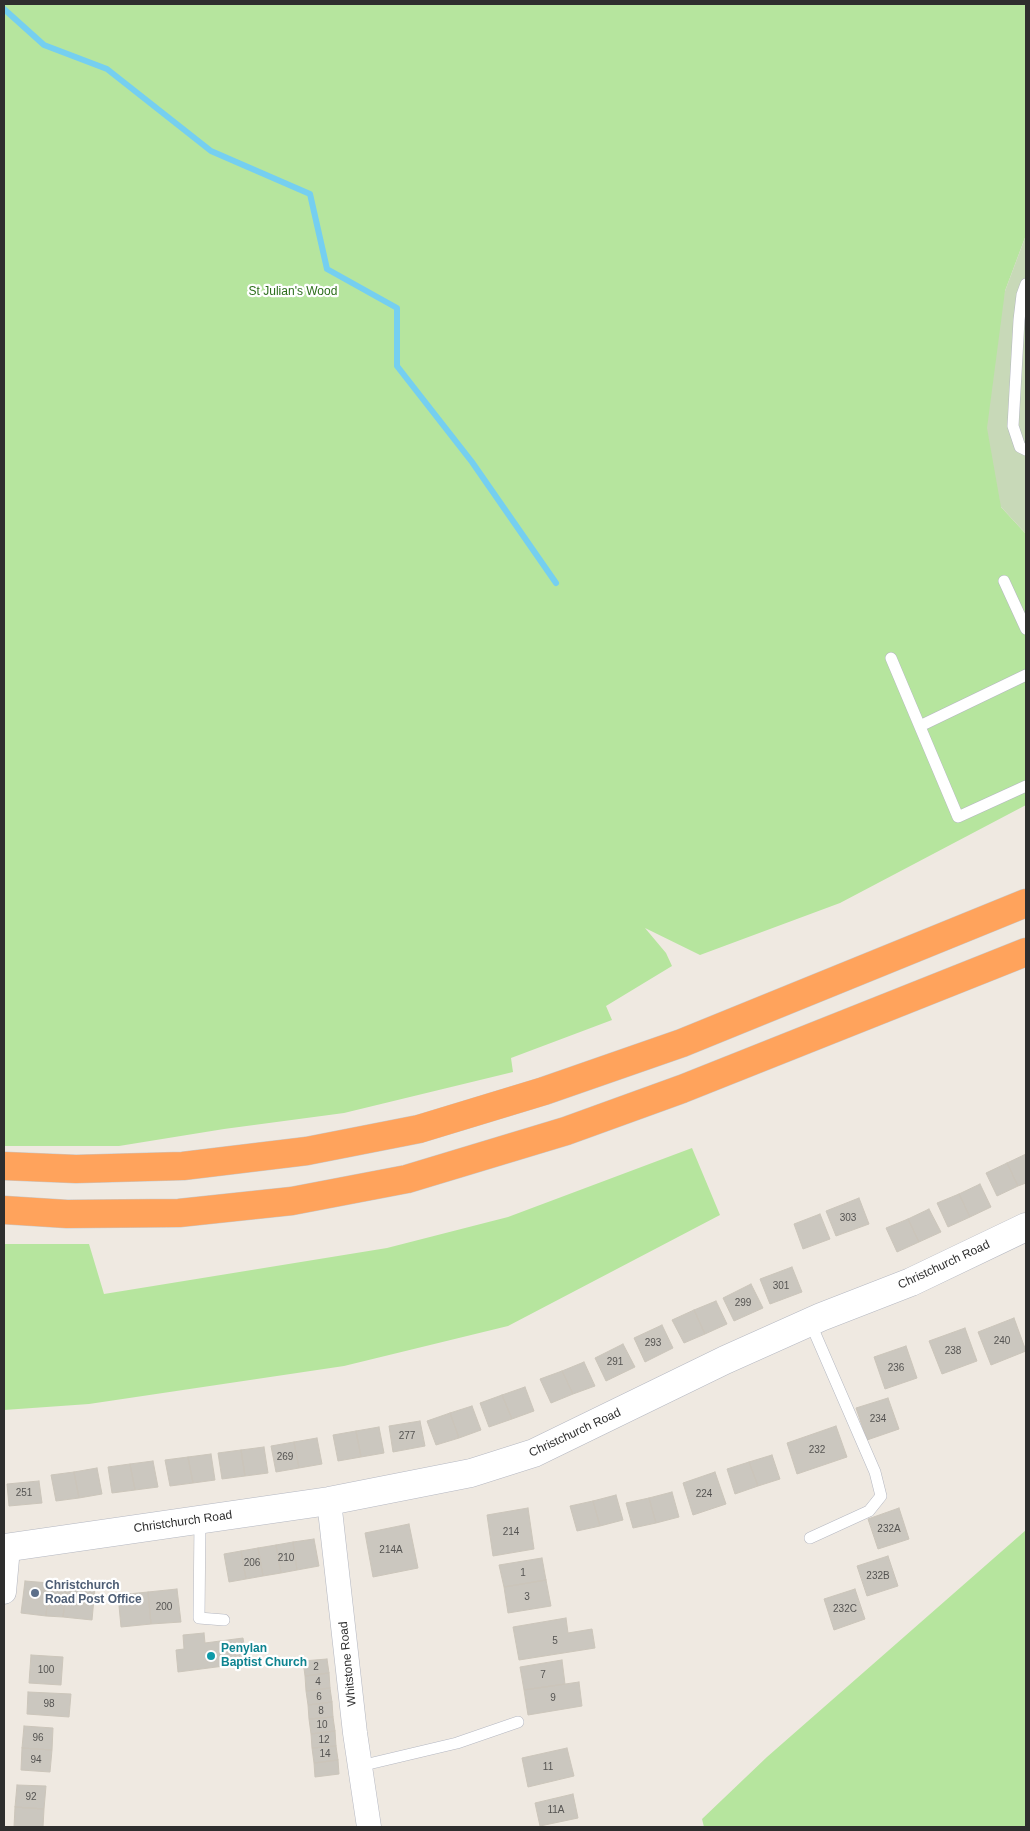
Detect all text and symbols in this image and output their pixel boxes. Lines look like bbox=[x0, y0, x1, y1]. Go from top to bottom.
park label: St Julian's Wood bbox=[249, 285, 337, 299]
house number: 303 bbox=[840, 1212, 856, 1224]
street label: Christchurch Road bbox=[896, 1237, 992, 1293]
house number: 301 bbox=[773, 1280, 789, 1292]
house number: 299 bbox=[735, 1297, 751, 1309]
house number: 240 bbox=[994, 1335, 1010, 1347]
house number: 293 bbox=[645, 1337, 661, 1349]
house number: 238 bbox=[945, 1345, 961, 1357]
house number: 291 bbox=[607, 1356, 623, 1368]
house number: 236 bbox=[888, 1362, 904, 1374]
street label: Christchurch Road bbox=[527, 1405, 623, 1461]
house number: 234 bbox=[870, 1413, 886, 1425]
house number: 277 bbox=[399, 1430, 415, 1442]
house number: 232 bbox=[809, 1444, 825, 1456]
house number: 269 bbox=[277, 1451, 293, 1463]
house number: 251 bbox=[16, 1487, 32, 1499]
house number: 224 bbox=[696, 1488, 712, 1500]
street label: Christchurch Road bbox=[133, 1508, 233, 1536]
house number: 232A bbox=[877, 1523, 901, 1535]
house number: 214 bbox=[503, 1526, 519, 1538]
house number: 214A bbox=[379, 1544, 403, 1556]
house number: 210 bbox=[278, 1552, 294, 1564]
house number: 206 bbox=[244, 1557, 260, 1569]
house number: 1 bbox=[520, 1567, 526, 1579]
house number: 232B bbox=[866, 1570, 890, 1582]
place label: Christchurch Road Post Office bbox=[45, 1579, 142, 1607]
marker: Christchurch Road Post Office bbox=[29, 1587, 41, 1599]
house number: 3 bbox=[524, 1591, 530, 1603]
house number: 200 bbox=[156, 1601, 172, 1613]
house number: 232C bbox=[833, 1603, 857, 1615]
street label: Whitstone Road bbox=[336, 1621, 360, 1707]
house number: 5 bbox=[552, 1635, 558, 1647]
place label: Penylan Baptist Church bbox=[221, 1642, 307, 1670]
marker: Penylan Baptist Church bbox=[205, 1650, 217, 1662]
house number: 2 bbox=[313, 1661, 319, 1673]
house number: 100 bbox=[38, 1664, 54, 1676]
house number: 7 bbox=[540, 1669, 546, 1681]
house number: 4 bbox=[315, 1676, 321, 1688]
house number: 6 bbox=[316, 1691, 322, 1703]
house number: 9 bbox=[550, 1692, 556, 1704]
house number: 98 bbox=[43, 1698, 55, 1710]
house number: 8 bbox=[318, 1705, 324, 1717]
house number: 10 bbox=[316, 1719, 328, 1731]
house number: 96 bbox=[32, 1732, 44, 1744]
house number: 12 bbox=[318, 1734, 330, 1746]
house number: 14 bbox=[319, 1748, 331, 1760]
house number: 94 bbox=[30, 1754, 42, 1766]
house number: 11 bbox=[543, 1761, 553, 1773]
house number: 92 bbox=[25, 1791, 37, 1803]
house number: 11A bbox=[547, 1804, 565, 1816]

